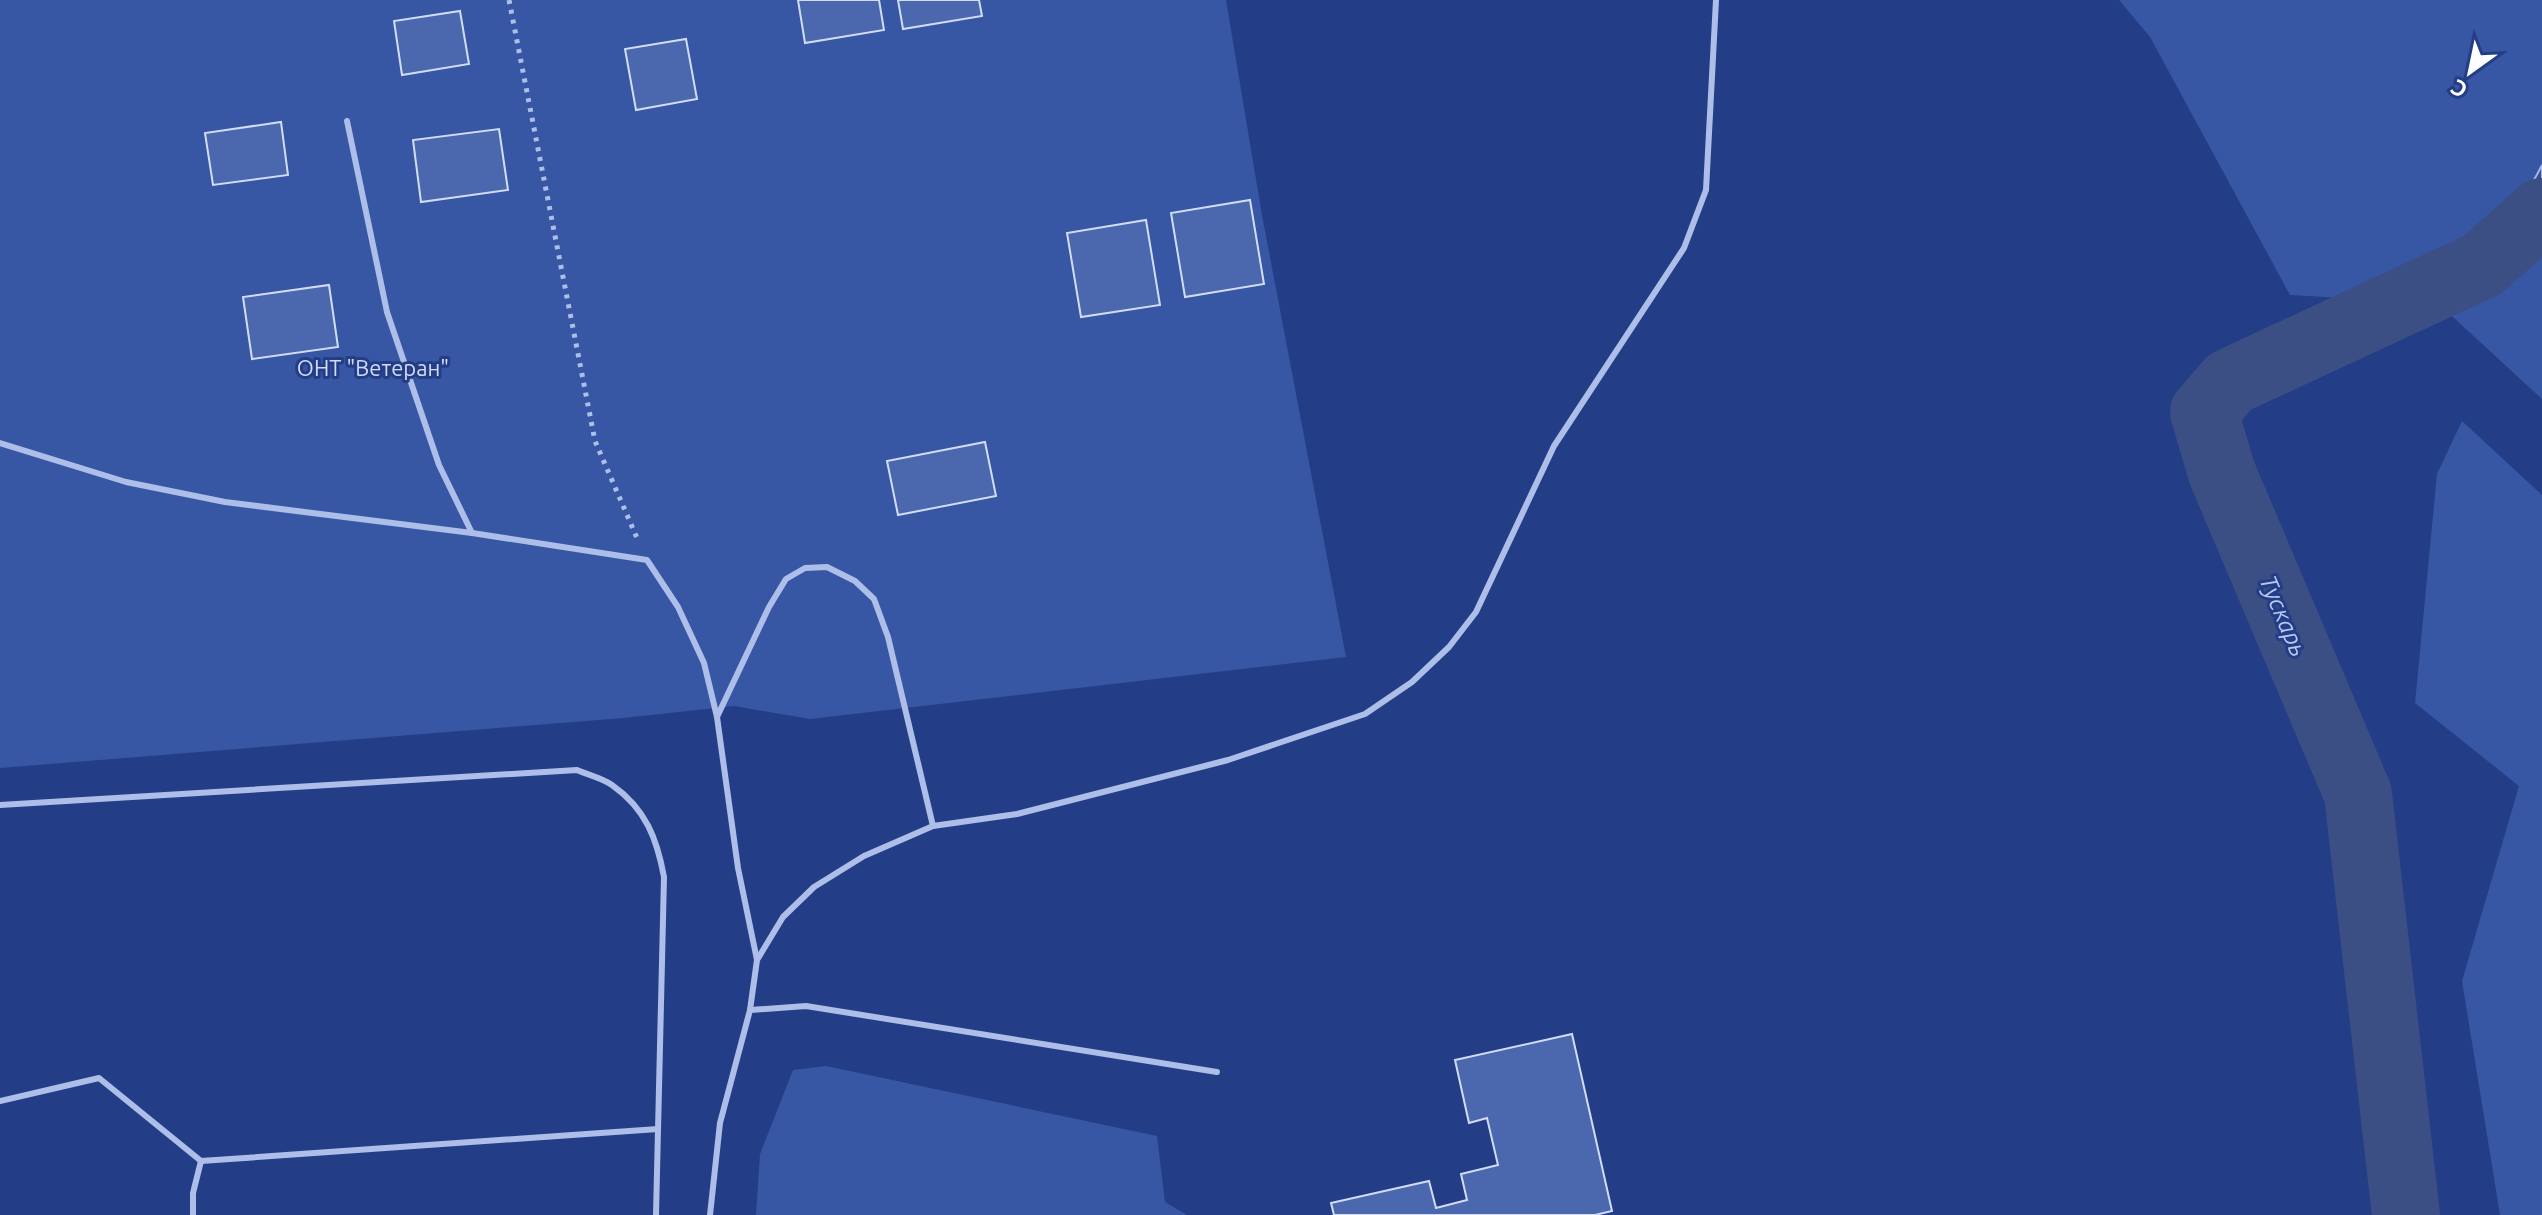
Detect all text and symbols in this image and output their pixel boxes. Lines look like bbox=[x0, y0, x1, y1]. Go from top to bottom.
north arrow bbox=[2430, 32, 2510, 112]
text: С bbox=[2446, 75, 2472, 104]
park label: ОНТ "Ветеран" bbox=[297, 355, 449, 380]
water label: Тускарь bbox=[2254, 571, 2313, 660]

